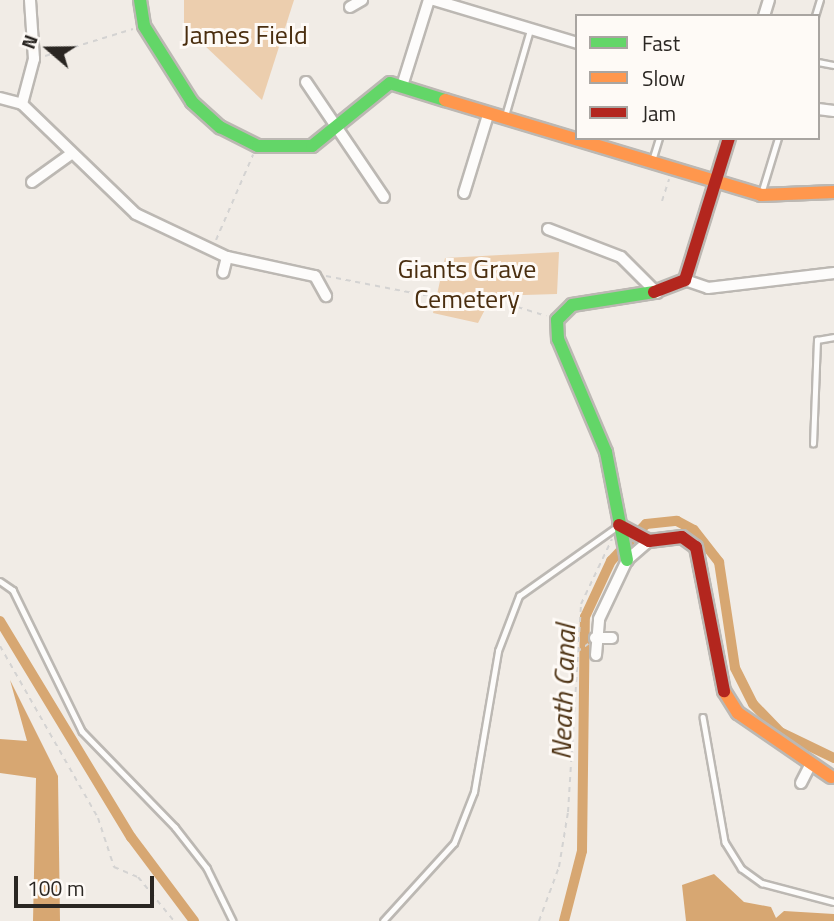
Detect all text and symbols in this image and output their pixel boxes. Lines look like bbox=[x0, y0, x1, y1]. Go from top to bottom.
north arrow bbox=[14, 14, 84, 84]
legend bbox=[575, 14, 820, 140]
park label: James Field bbox=[182, 19, 308, 51]
text: Fast bbox=[642, 27, 680, 59]
text: N bbox=[13, 31, 45, 53]
text: Slow bbox=[642, 62, 685, 94]
text: Jam bbox=[642, 97, 676, 129]
park label: Giants Grave Cemetery bbox=[398, 253, 536, 314]
water label: Neath Canal bbox=[544, 624, 582, 760]
scale bar bbox=[18, 862, 158, 906]
text: 100 m bbox=[27, 872, 84, 904]

